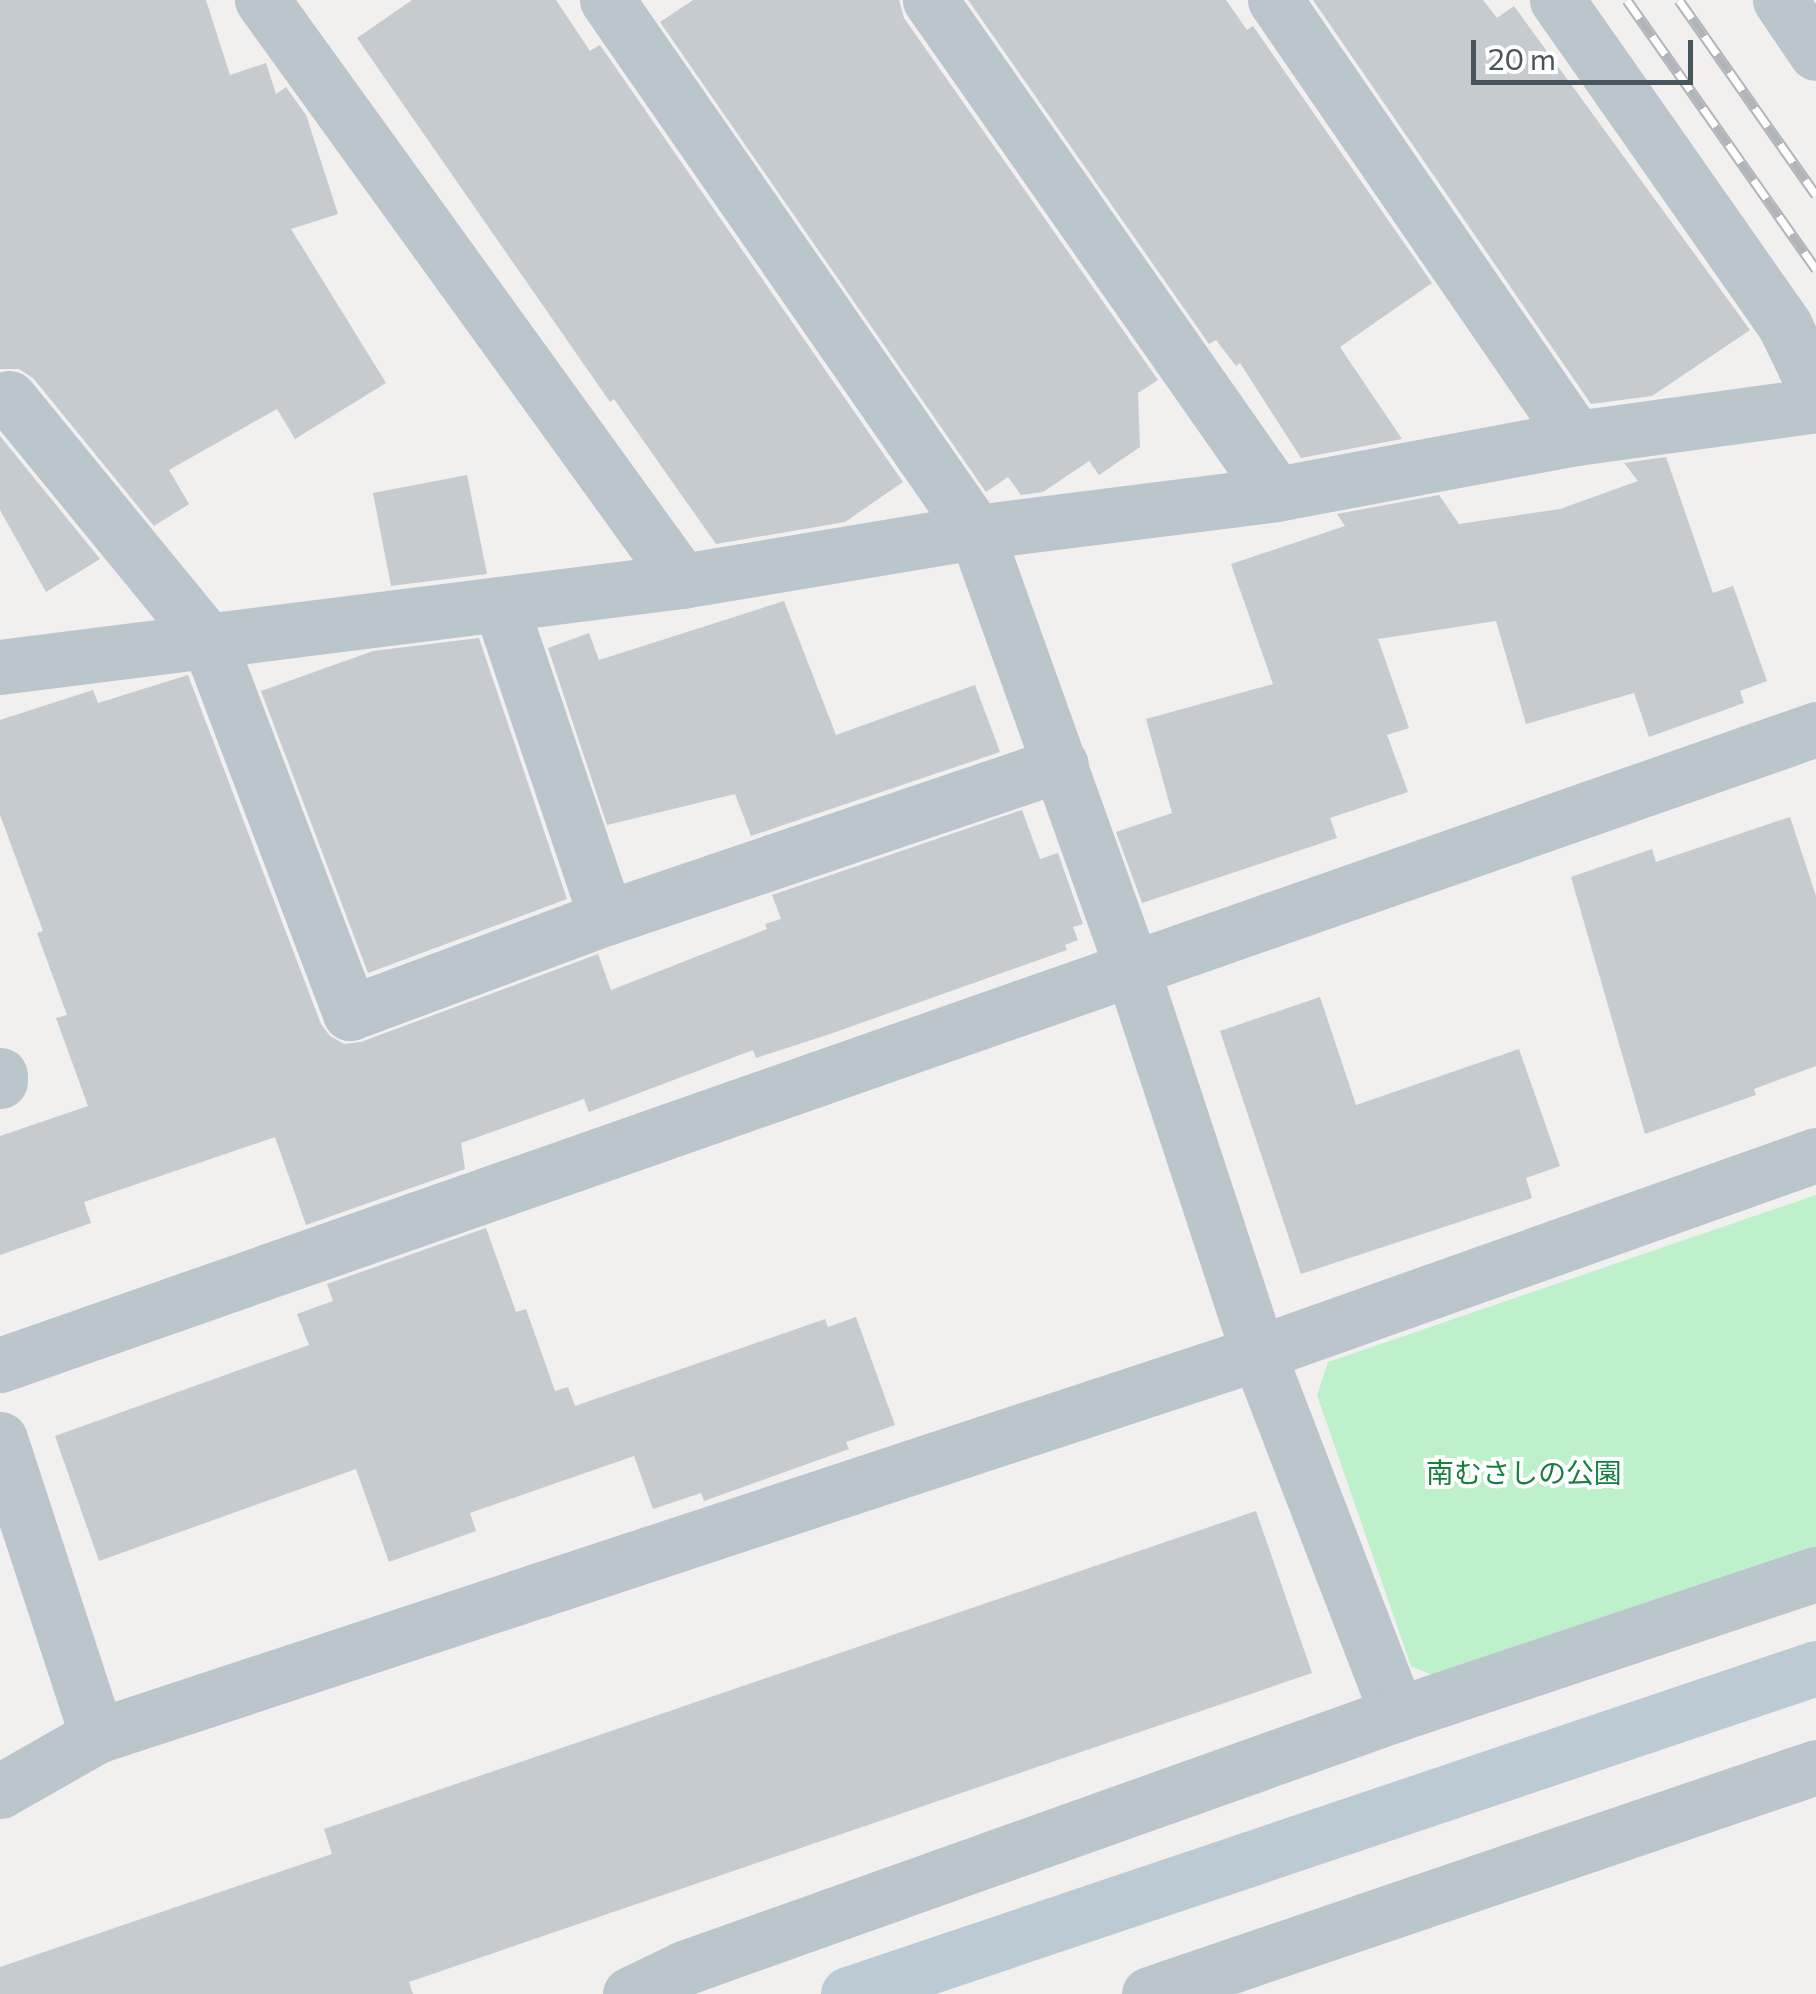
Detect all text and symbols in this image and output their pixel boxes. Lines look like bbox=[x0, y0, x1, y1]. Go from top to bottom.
scale bar bbox=[1476, 20, 1698, 82]
text: 20 m bbox=[1488, 39, 1556, 76]
park label: 南むさしの公園 bbox=[1426, 1455, 1622, 1489]

